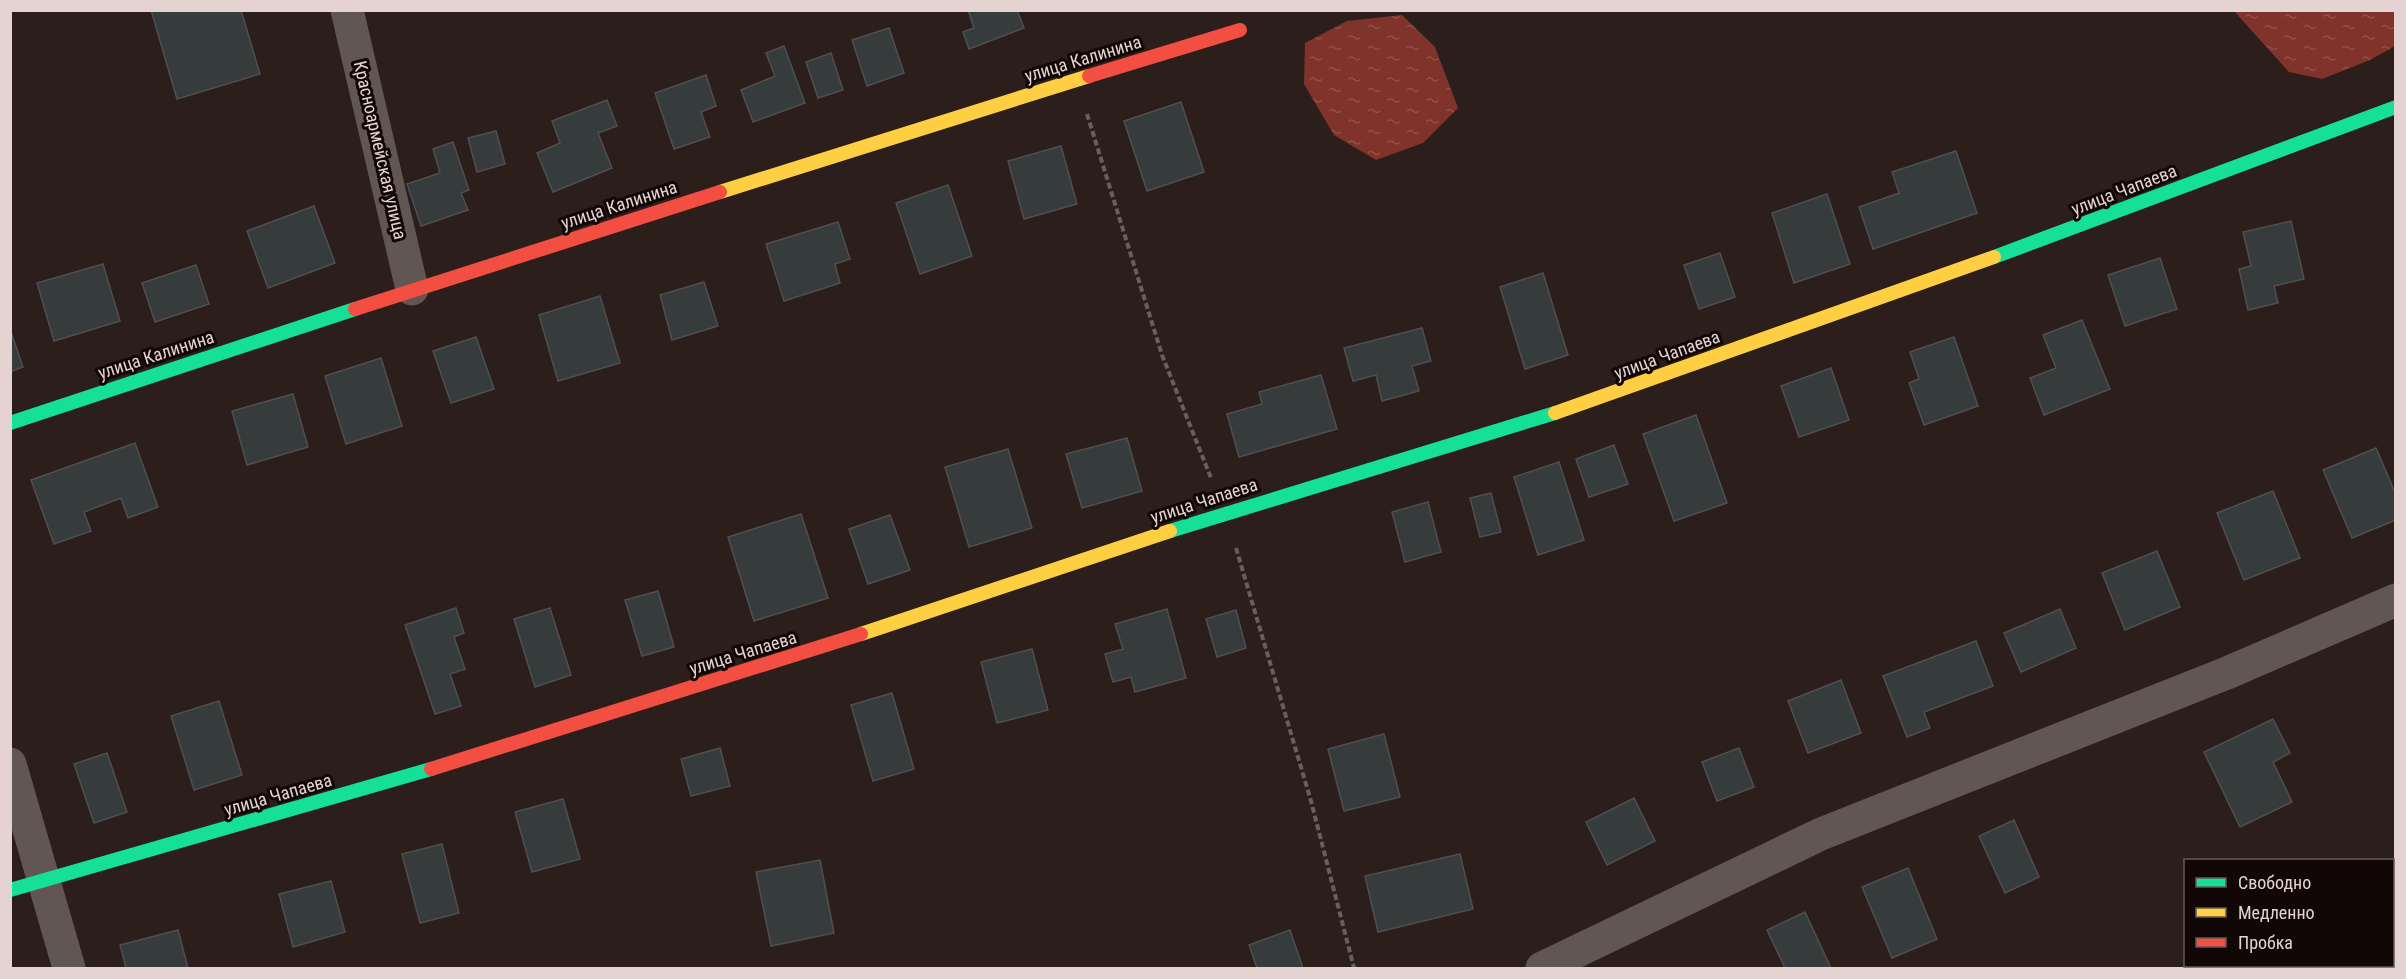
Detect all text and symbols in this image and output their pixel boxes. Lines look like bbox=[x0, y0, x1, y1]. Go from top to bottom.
street label: улица Калинина bbox=[1022, 31, 1144, 86]
street label: Красноармейская улица bbox=[350, 59, 411, 241]
street label: улица Чапаева bbox=[2068, 160, 2179, 219]
street label: улица Калинина bbox=[558, 176, 680, 233]
street label: улица Калинина bbox=[95, 326, 217, 383]
street label: улица Чапаева bbox=[1611, 326, 1723, 383]
street label: улица Чапаева bbox=[1148, 473, 1260, 528]
street label: улица Чапаева bbox=[687, 626, 799, 679]
street label: улица Чапаева bbox=[222, 769, 334, 820]
legend bbox=[2184, 859, 2394, 967]
text: Свободно bbox=[2238, 872, 2311, 893]
text: Медленно bbox=[2238, 902, 2315, 923]
text: Пробка bbox=[2238, 932, 2293, 953]

